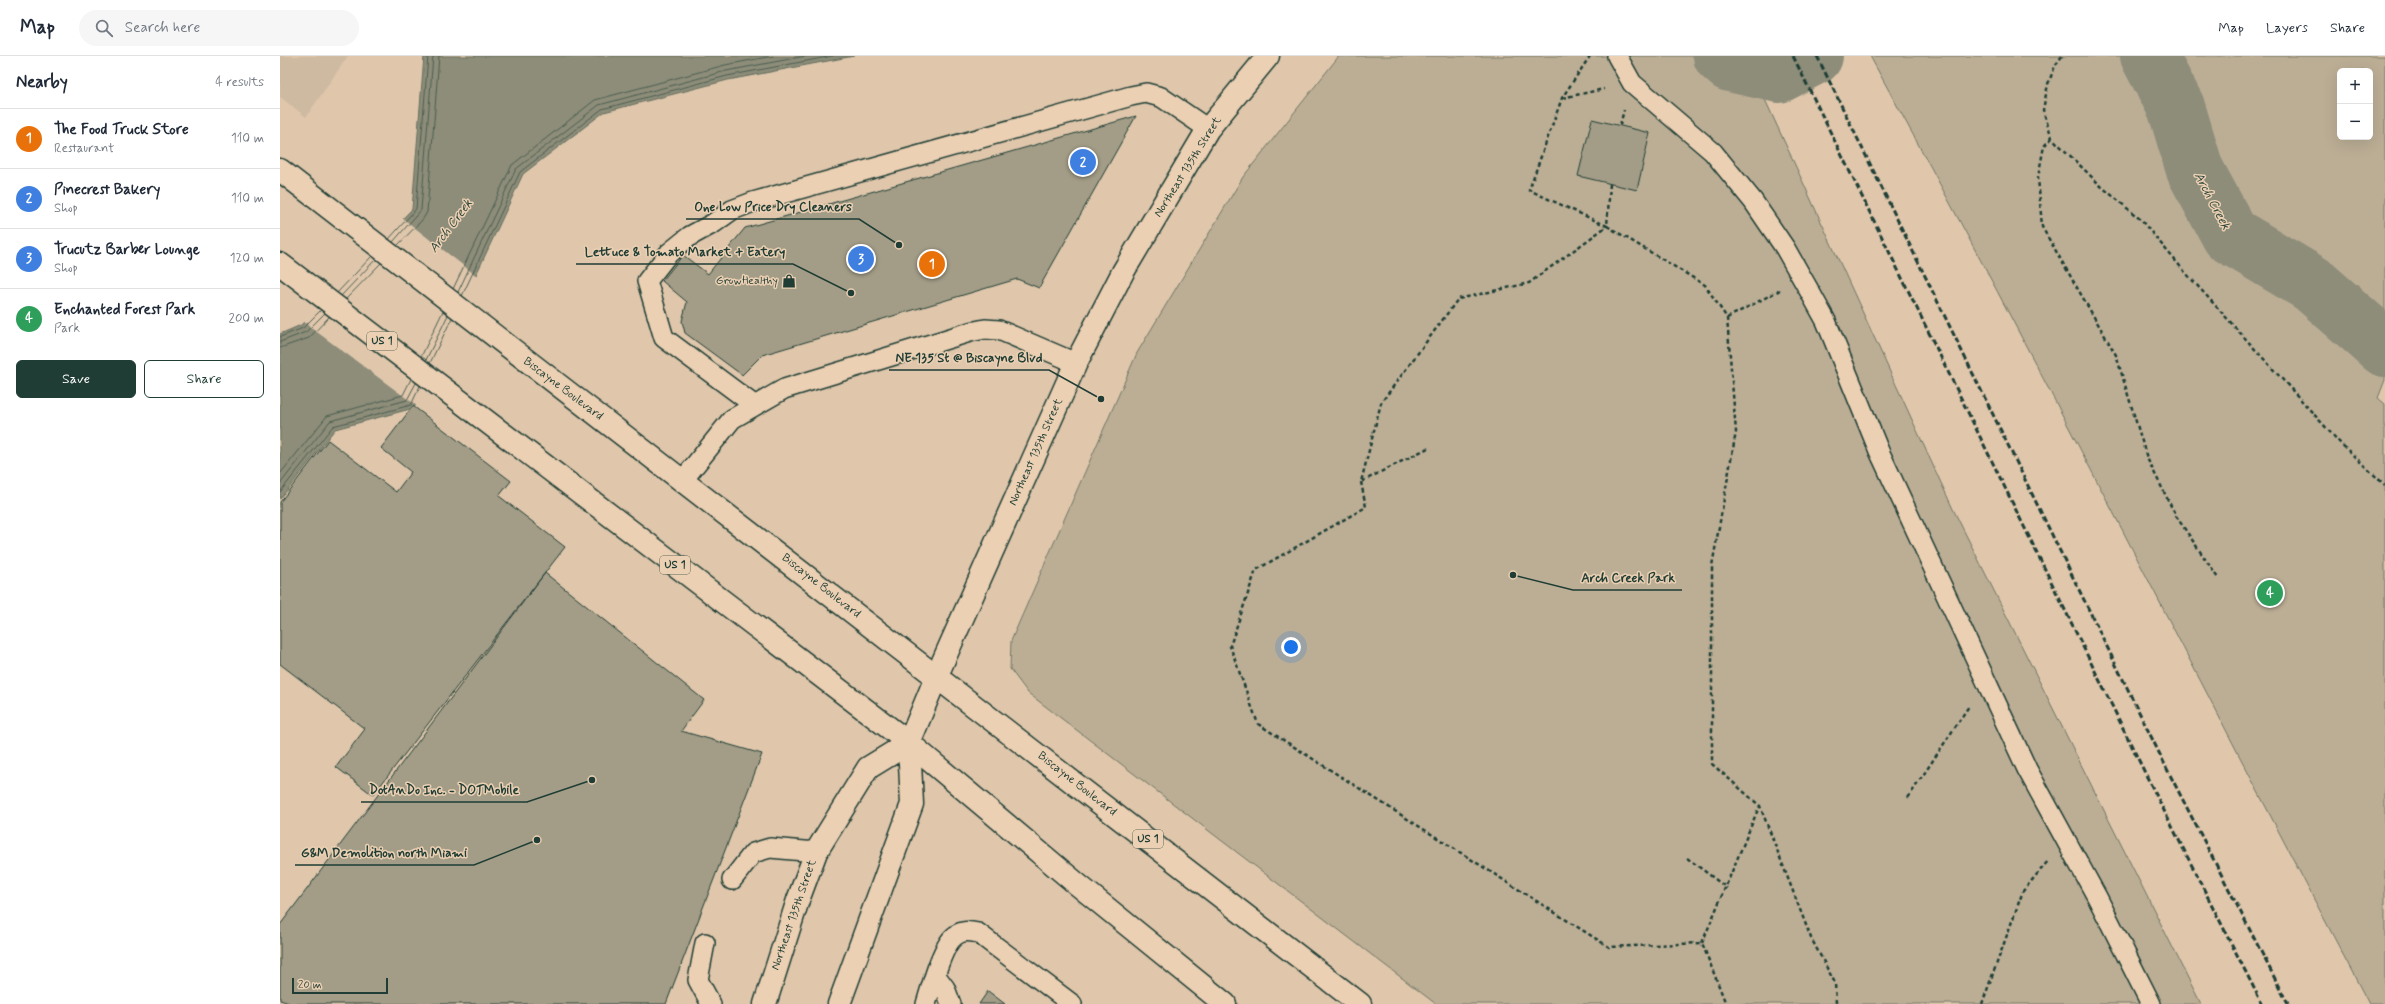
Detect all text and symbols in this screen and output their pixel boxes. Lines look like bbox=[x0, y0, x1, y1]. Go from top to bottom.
search box bbox=[79, 10, 359, 46]
text: Map bbox=[20, 15, 55, 40]
icon: search bbox=[93, 17, 115, 39]
text: Search here bbox=[125, 18, 200, 38]
text: Map bbox=[2218, 19, 2244, 37]
text: Layers bbox=[2266, 19, 2308, 37]
text: Share bbox=[2330, 19, 2365, 37]
map controls bbox=[2337, 68, 2373, 140]
button: + bbox=[2337, 68, 2373, 104]
text: Nearby bbox=[16, 71, 68, 93]
text: 4 results bbox=[215, 74, 264, 91]
button: − bbox=[2337, 104, 2373, 140]
street label: Northeast 135th Street bbox=[1150, 114, 1226, 220]
text: The Food Truck Store bbox=[54, 120, 189, 140]
text: 1 bbox=[26, 130, 32, 147]
text: 110 m bbox=[231, 130, 264, 147]
text: Restaurant bbox=[54, 140, 114, 157]
pin: 2 bbox=[1070, 147, 1096, 177]
water label: Arch Creek bbox=[2190, 169, 2234, 233]
text: Pinecrest Bakery bbox=[54, 180, 160, 200]
text: 2 bbox=[26, 190, 32, 207]
text: 110 m bbox=[231, 190, 264, 207]
callout: One Low Price Dry Cleaners bbox=[686, 194, 859, 219]
water label: Arch Creek bbox=[425, 195, 477, 256]
text: One Low Price Dry Cleaners bbox=[694, 199, 852, 216]
text: Shop bbox=[54, 200, 78, 217]
callout: Lettuce & Tomato Market + Eatery bbox=[576, 239, 793, 264]
text: Trucutz Barber Lounge bbox=[54, 240, 200, 260]
text: Lettuce & Tomato Market + Eatery bbox=[585, 244, 785, 261]
pin: 3 bbox=[848, 244, 874, 274]
pin: 1 bbox=[919, 249, 945, 279]
text: 3 bbox=[26, 250, 32, 267]
text: 120 m bbox=[230, 250, 264, 267]
text: Shop bbox=[54, 260, 78, 277]
place label: GrowHealthy bbox=[716, 273, 778, 289]
shop icon: GrowHealthy bbox=[781, 273, 797, 289]
text: Enchanted Forest Park bbox=[54, 300, 195, 320]
text: 4 bbox=[25, 310, 33, 327]
text: 200 m bbox=[229, 310, 264, 327]
text: Park bbox=[54, 320, 80, 337]
road number: US 1 bbox=[367, 332, 397, 350]
callout: NE 135 St @ Biscayne Blvd bbox=[889, 345, 1049, 370]
text: NE 135 St @ Biscayne Blvd bbox=[896, 350, 1043, 367]
street label: Biscayne Boulevard bbox=[520, 354, 606, 424]
button: Save bbox=[16, 360, 136, 398]
button: Share bbox=[144, 360, 264, 398]
street label: Northeast 135th Street bbox=[1005, 396, 1067, 508]
street label: Biscayne Boulevard bbox=[778, 550, 864, 622]
road number: US 1 bbox=[660, 556, 690, 574]
callout: Arch Creek Park bbox=[1573, 565, 1682, 590]
text: Arch Creek Park bbox=[1581, 570, 1675, 587]
pin: 4 bbox=[2257, 578, 2283, 608]
your location bbox=[1281, 637, 1301, 657]
street label: Biscayne Boulevard bbox=[1034, 748, 1120, 820]
callout: DotAnDo Inc. - DOTMobile bbox=[361, 777, 527, 802]
text: DotAnDo Inc. - DOTMobile bbox=[369, 782, 520, 799]
road number: US 1 bbox=[1133, 830, 1163, 848]
callout: G&M Demolition north Miami bbox=[295, 840, 474, 865]
text: G&M Demolition north Miami bbox=[301, 845, 467, 862]
street label: Northeast 135th Street bbox=[768, 858, 820, 972]
scale bar bbox=[292, 976, 388, 995]
text: 20 m bbox=[298, 978, 321, 992]

